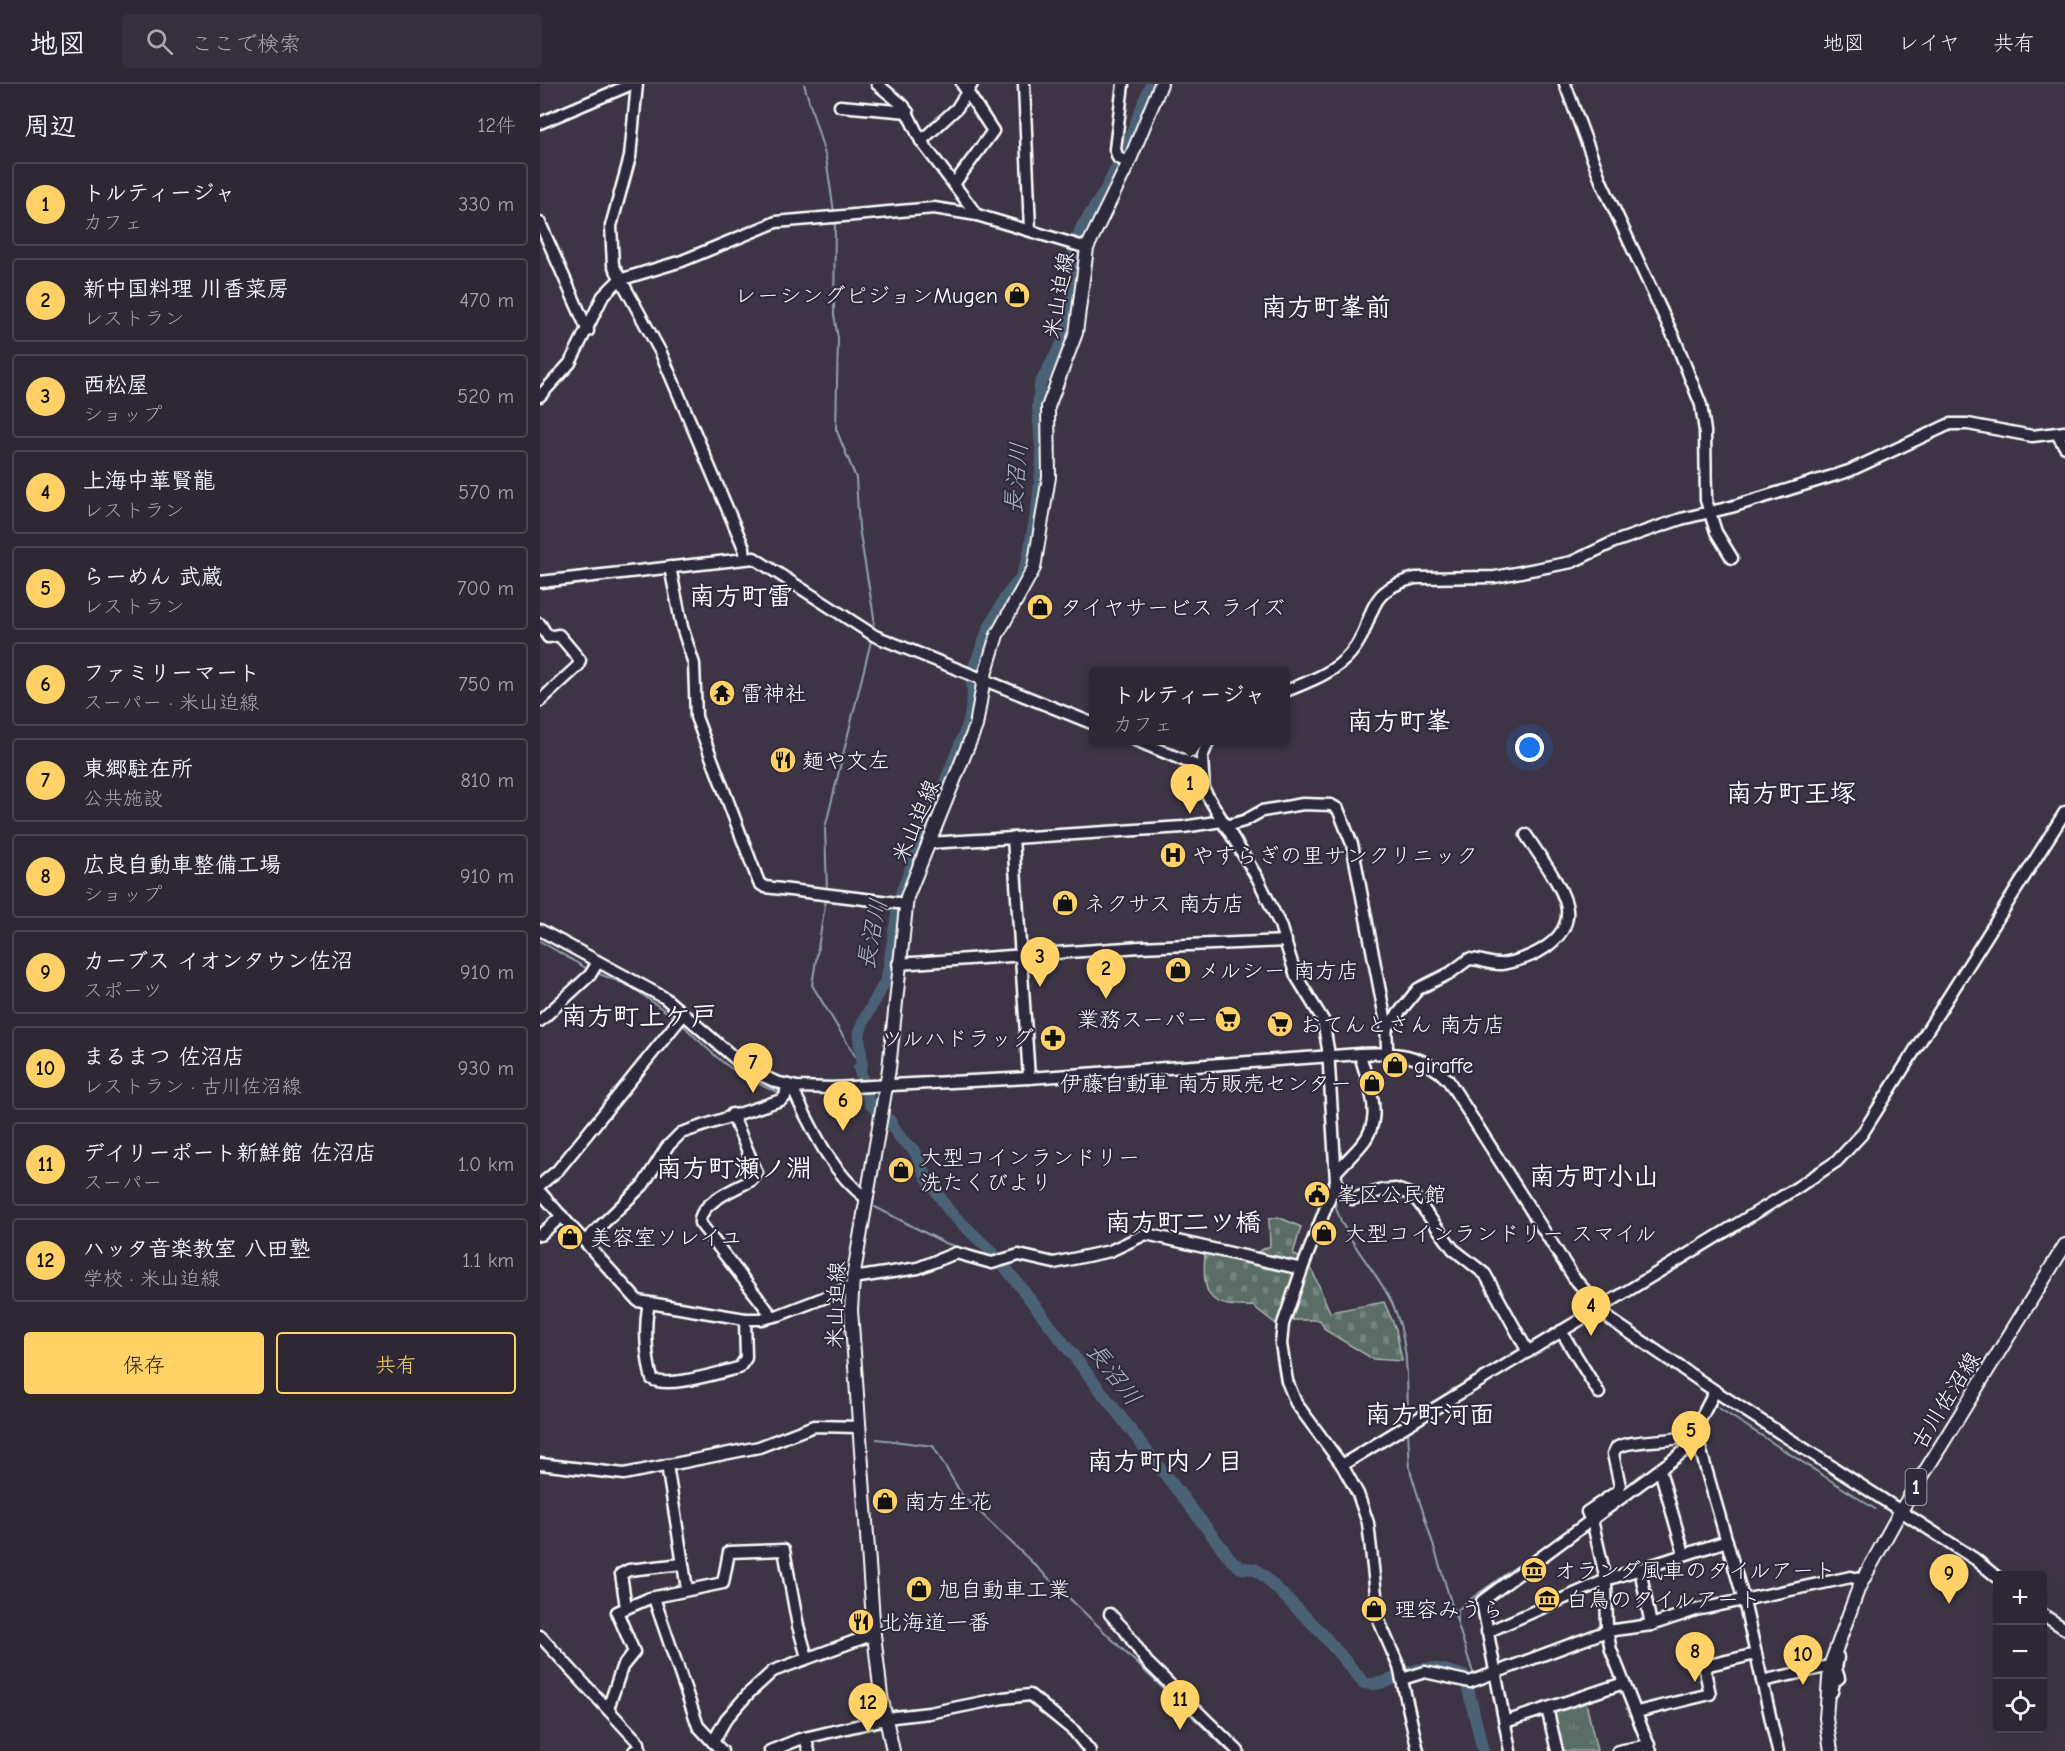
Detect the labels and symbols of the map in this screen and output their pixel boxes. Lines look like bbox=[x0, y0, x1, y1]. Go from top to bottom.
street label: 米山迫線 bbox=[1039, 250, 1079, 341]
shop icon: レーシングピジョンMugen bbox=[1002, 280, 1032, 310]
place label: レーシングピジョンMugen bbox=[734, 283, 998, 309]
district label: 南方町峯前 bbox=[1261, 293, 1391, 323]
water label: 長沼川 bbox=[999, 441, 1033, 515]
district label: 南方町雷 bbox=[689, 582, 793, 612]
shop icon: タイヤサービス ライズ bbox=[1025, 592, 1055, 622]
place label: タイヤサービス ライズ bbox=[1060, 595, 1285, 621]
temple icon: 雷神社 bbox=[707, 678, 737, 708]
place label: 雷神社 bbox=[741, 681, 807, 707]
district label: 南方町峯 bbox=[1347, 707, 1451, 737]
your location bbox=[1515, 733, 1544, 762]
restaurant icon: 麺や文左 bbox=[768, 745, 798, 775]
place label: 麺や文左 bbox=[802, 748, 890, 774]
pin: 1 bbox=[1170, 764, 1210, 814]
street label: 米山迫線 bbox=[887, 776, 945, 867]
district label: 南方町王塚 bbox=[1726, 779, 1856, 809]
hospital icon: やすらぎの里サンクリニック bbox=[1158, 840, 1188, 870]
place label: やすらぎの里サンクリニック bbox=[1192, 843, 1478, 869]
shop icon: ネクサス 南方店 bbox=[1050, 888, 1080, 918]
place label: ネクサス 南方店 bbox=[1084, 891, 1244, 917]
water label: 長沼川 bbox=[851, 896, 893, 972]
pin: 3 bbox=[1020, 938, 1060, 987]
pin: 2 bbox=[1086, 950, 1126, 999]
shop icon: メルシー 南方店 bbox=[1163, 955, 1193, 985]
place label: メルシー 南方店 bbox=[1198, 958, 1359, 984]
district label: 南方町上ケ戸 bbox=[561, 1002, 717, 1032]
supermarket icon: 業務スーパー bbox=[1213, 1004, 1243, 1034]
place label: 業務スーパー bbox=[1077, 1007, 1208, 1033]
supermarket icon: おてんとさん 南方店 bbox=[1265, 1009, 1295, 1039]
place label: おてんとさん 南方店 bbox=[1300, 1012, 1505, 1038]
pharmacy icon: ツルハドラッグ bbox=[1038, 1023, 1068, 1053]
place label: ツルハドラッグ bbox=[881, 1026, 1034, 1052]
pin: 7 bbox=[734, 1044, 772, 1093]
shop icon: giraffe bbox=[1380, 1050, 1410, 1080]
place label: giraffe bbox=[1414, 1053, 1473, 1079]
shop icon: 伊藤自動車 南方販売センター bbox=[1357, 1068, 1387, 1098]
place label: 伊藤自動車 南方販売センター bbox=[1060, 1071, 1352, 1097]
pin: 6 bbox=[824, 1082, 862, 1131]
place label: 大型コインランドリー 洗たくびより bbox=[920, 1145, 1140, 1196]
district label: 南方町瀬ノ淵 bbox=[656, 1154, 812, 1184]
shop icon: 大型コインランドリー 洗たくびより bbox=[886, 1155, 916, 1185]
district label: 南方町小山 bbox=[1529, 1162, 1659, 1192]
public building icon: 峯区公民館 bbox=[1302, 1179, 1332, 1209]
place label: 峯区公民館 bbox=[1336, 1182, 1446, 1208]
district label: 南方町二ツ橋 bbox=[1105, 1208, 1261, 1238]
shop icon: 大型コインランドリー スマイル bbox=[1309, 1218, 1339, 1248]
place label: 大型コインランドリー スマイル bbox=[1344, 1221, 1657, 1247]
shop icon: 美容室ソレイユ bbox=[555, 1222, 585, 1252]
place label: 美容室ソレイユ bbox=[590, 1225, 742, 1251]
street label: 米山迫線 bbox=[821, 1261, 851, 1349]
pin: 4 bbox=[1572, 1286, 1610, 1336]
water label: 長沼川 bbox=[1081, 1337, 1147, 1411]
street label: 古川佐沼線 bbox=[1906, 1347, 1986, 1454]
district label: 南方町河面 bbox=[1365, 1400, 1495, 1430]
pin: 5 bbox=[1672, 1412, 1710, 1461]
district label: 南方町内ノ目 bbox=[1087, 1447, 1243, 1477]
road number: 1 bbox=[1906, 1469, 1926, 1505]
shop icon: 南方生花 bbox=[870, 1486, 900, 1516]
place label: 南方生花 bbox=[904, 1489, 992, 1515]
pin: 9 bbox=[1930, 1554, 1968, 1604]
museum icon: オランダ風車のタイルアート bbox=[1519, 1555, 1549, 1585]
place label: オランダ風車のタイルアート bbox=[1554, 1558, 1836, 1584]
shop icon: 旭自動車工業 bbox=[904, 1574, 934, 1604]
place label: 旭自動車工業 bbox=[938, 1577, 1070, 1603]
museum icon: 白鳥のタイルアート bbox=[1532, 1584, 1562, 1614]
place label: 白鳥のタイルアート bbox=[1566, 1587, 1761, 1613]
shop icon: 理容みうら bbox=[1359, 1594, 1389, 1624]
place label: 理容みうら bbox=[1394, 1597, 1504, 1623]
restaurant icon: 北海道一番 bbox=[846, 1607, 876, 1637]
place label: 北海道一番 bbox=[880, 1610, 990, 1636]
pin: 8 bbox=[1676, 1632, 1714, 1682]
pin: 10 bbox=[1784, 1636, 1822, 1685]
pin: 11 bbox=[1160, 1680, 1200, 1730]
pin: 12 bbox=[848, 1684, 888, 1733]

